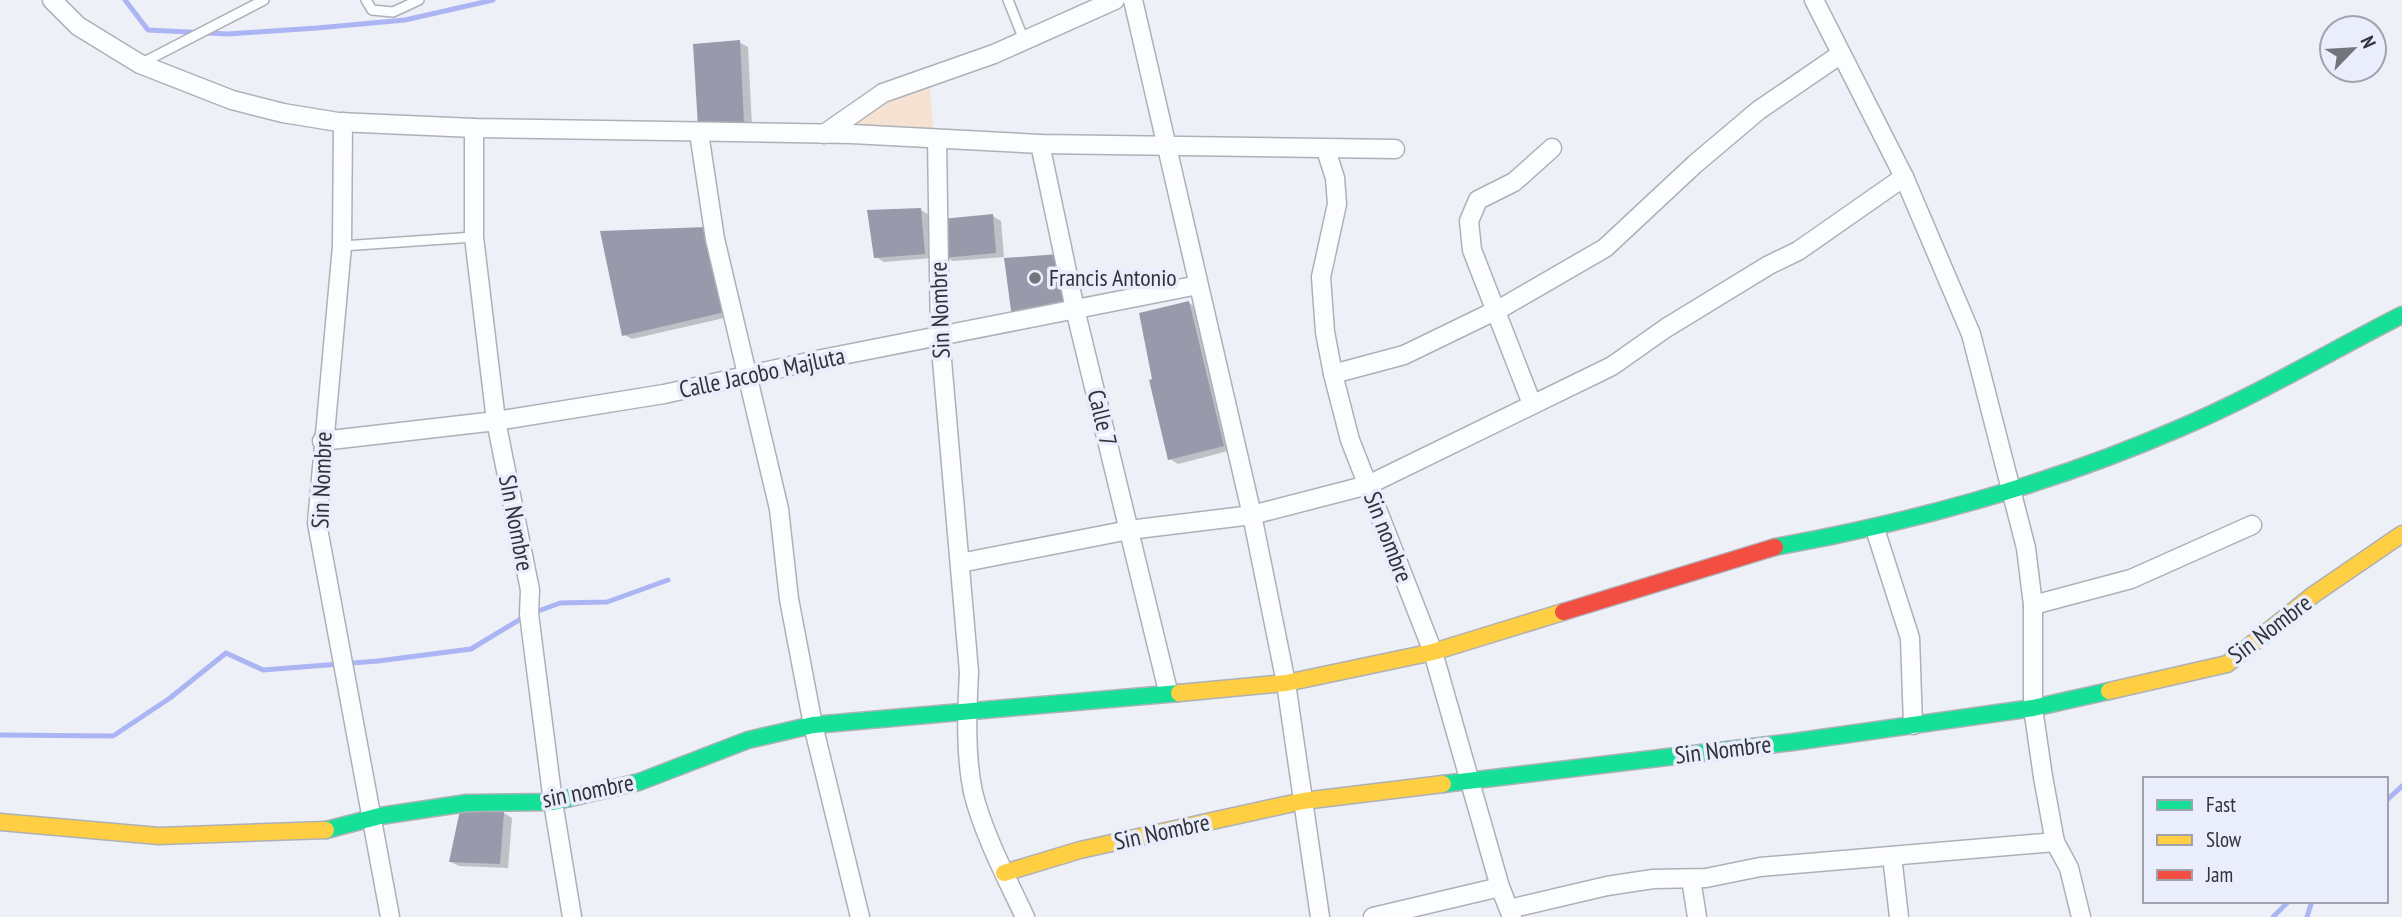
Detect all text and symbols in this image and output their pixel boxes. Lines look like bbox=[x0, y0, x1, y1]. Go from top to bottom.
north arrow bbox=[2318, 14, 2388, 84]
text: N bbox=[2355, 32, 2381, 52]
street label: Sin Nombre bbox=[922, 261, 957, 359]
place label: Francis Antonio bbox=[1049, 262, 1177, 293]
marker: Francis Antonio bbox=[1027, 270, 1043, 286]
street label: Calle Jacobo Majluta bbox=[676, 340, 848, 405]
street label: Calle 7 bbox=[1081, 386, 1124, 449]
street label: Sin Nombre bbox=[304, 431, 339, 529]
street label: SIn Nombre bbox=[492, 472, 541, 574]
street label: Sin nombre bbox=[1357, 487, 1420, 587]
street label: Sin Nombre bbox=[2222, 587, 2318, 670]
street label: Sin Nombre bbox=[1673, 728, 1773, 771]
street label: sin nombre bbox=[540, 766, 636, 815]
legend bbox=[2143, 777, 2388, 903]
text: Fast bbox=[2206, 791, 2236, 818]
street label: Sin Nombre bbox=[1111, 806, 1213, 857]
text: Slow bbox=[2206, 826, 2242, 853]
text: Jam bbox=[2205, 861, 2233, 888]

